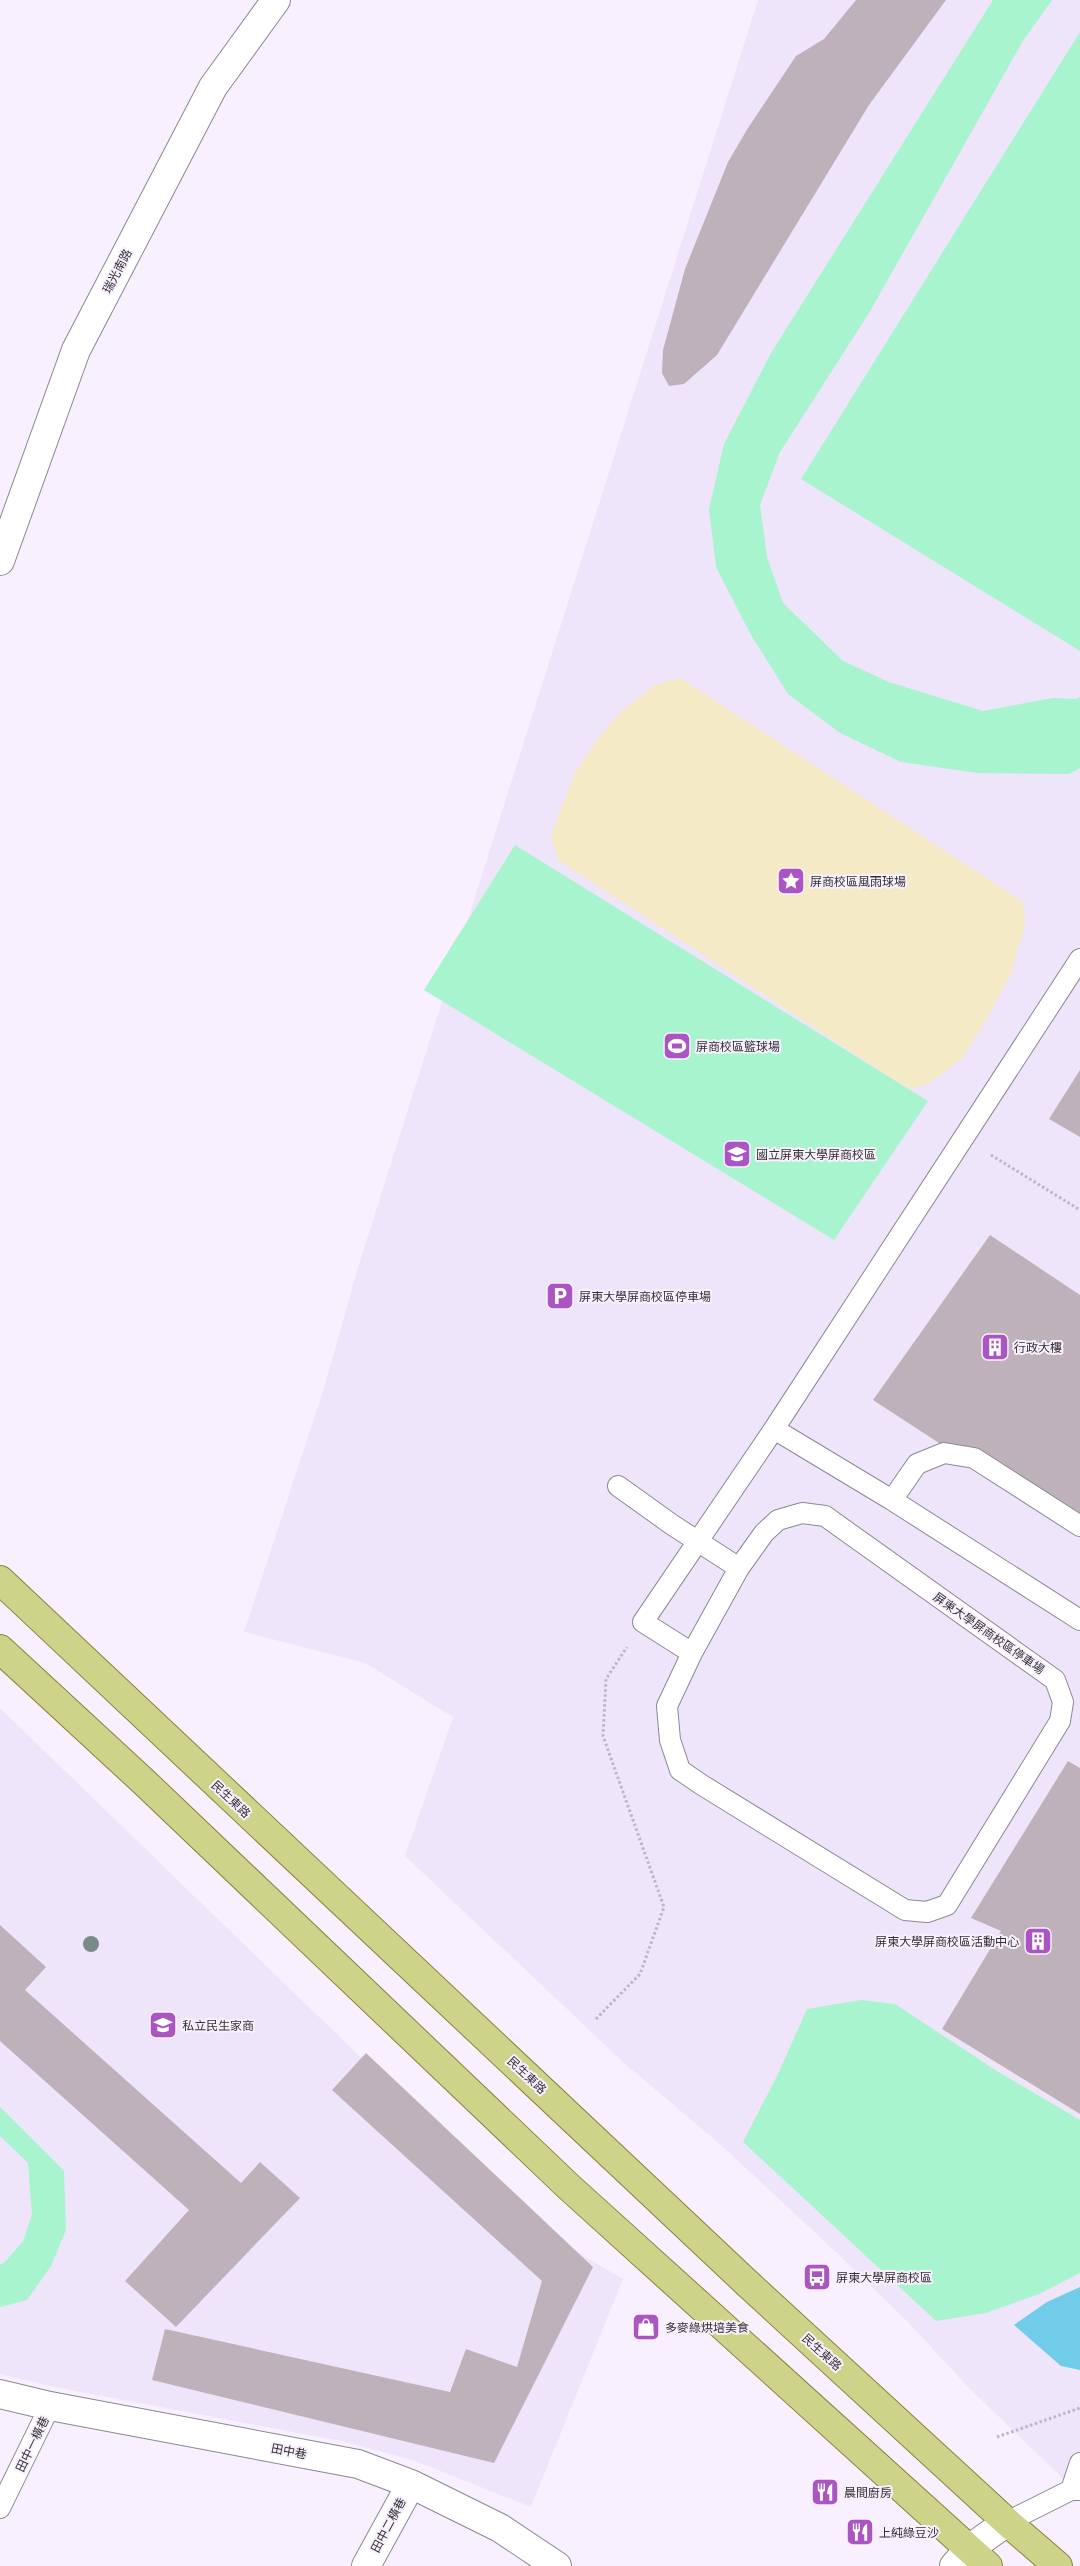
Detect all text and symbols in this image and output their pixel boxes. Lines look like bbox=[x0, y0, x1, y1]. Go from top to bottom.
street label: 瑞光南路 bbox=[99, 246, 135, 296]
place icon: 屏商校區風雨球場 bbox=[776, 866, 806, 896]
place label: 屏商校區風雨球場 bbox=[810, 874, 906, 889]
sports icon: 屏商校區籃球場 bbox=[662, 1031, 692, 1061]
place label: 屏商校區籃球場 bbox=[696, 1039, 780, 1054]
school or university icon: 國立屏東大學屏商校區 bbox=[722, 1139, 752, 1169]
place label: 國立屏東大學屏商校區 bbox=[756, 1147, 876, 1162]
parking icon: 屏東大學屏商校區停車場 bbox=[545, 1281, 575, 1311]
place label: 屏東大學屏商校區停車場 bbox=[579, 1289, 711, 1304]
building icon: 行政大樓 bbox=[980, 1332, 1010, 1362]
place label: 行政大樓 bbox=[1014, 1340, 1062, 1355]
street label: 屏東大學屏商校區停車場 bbox=[931, 1589, 1047, 1677]
street label: 民生東路 bbox=[208, 1777, 254, 1821]
building icon: 屏東大學屏商校區活動中心 bbox=[1023, 1926, 1053, 1956]
place label: 屏東大學屏商校區活動中心 bbox=[875, 1934, 1019, 1949]
school or university icon: 私立民生家商 bbox=[148, 2010, 178, 2040]
place label: 私立民生家商 bbox=[182, 2018, 254, 2033]
street label: 民生東路 bbox=[504, 2053, 550, 2097]
bus stop icon: 屏東大學屏商校區 bbox=[802, 2262, 832, 2292]
place label: 屏東大學屏商校區 bbox=[836, 2270, 932, 2285]
shop icon: 多麥綠烘培美食 bbox=[631, 2312, 661, 2342]
place label: 多麥綠烘培美食 bbox=[665, 2320, 749, 2335]
street label: 民生東路 bbox=[799, 2330, 845, 2374]
street label: 田中一橫巷 bbox=[12, 2414, 52, 2474]
street label: 田中巷 bbox=[270, 2440, 308, 2462]
restaurant icon: 晨間廚房 bbox=[810, 2477, 840, 2507]
place label: 晨間廚房 bbox=[844, 2485, 892, 2500]
street label: 田中二橫巷 bbox=[367, 2495, 409, 2555]
restaurant icon: 上純綠豆沙 bbox=[845, 2517, 875, 2547]
place label: 上純綠豆沙 bbox=[879, 2525, 939, 2540]

